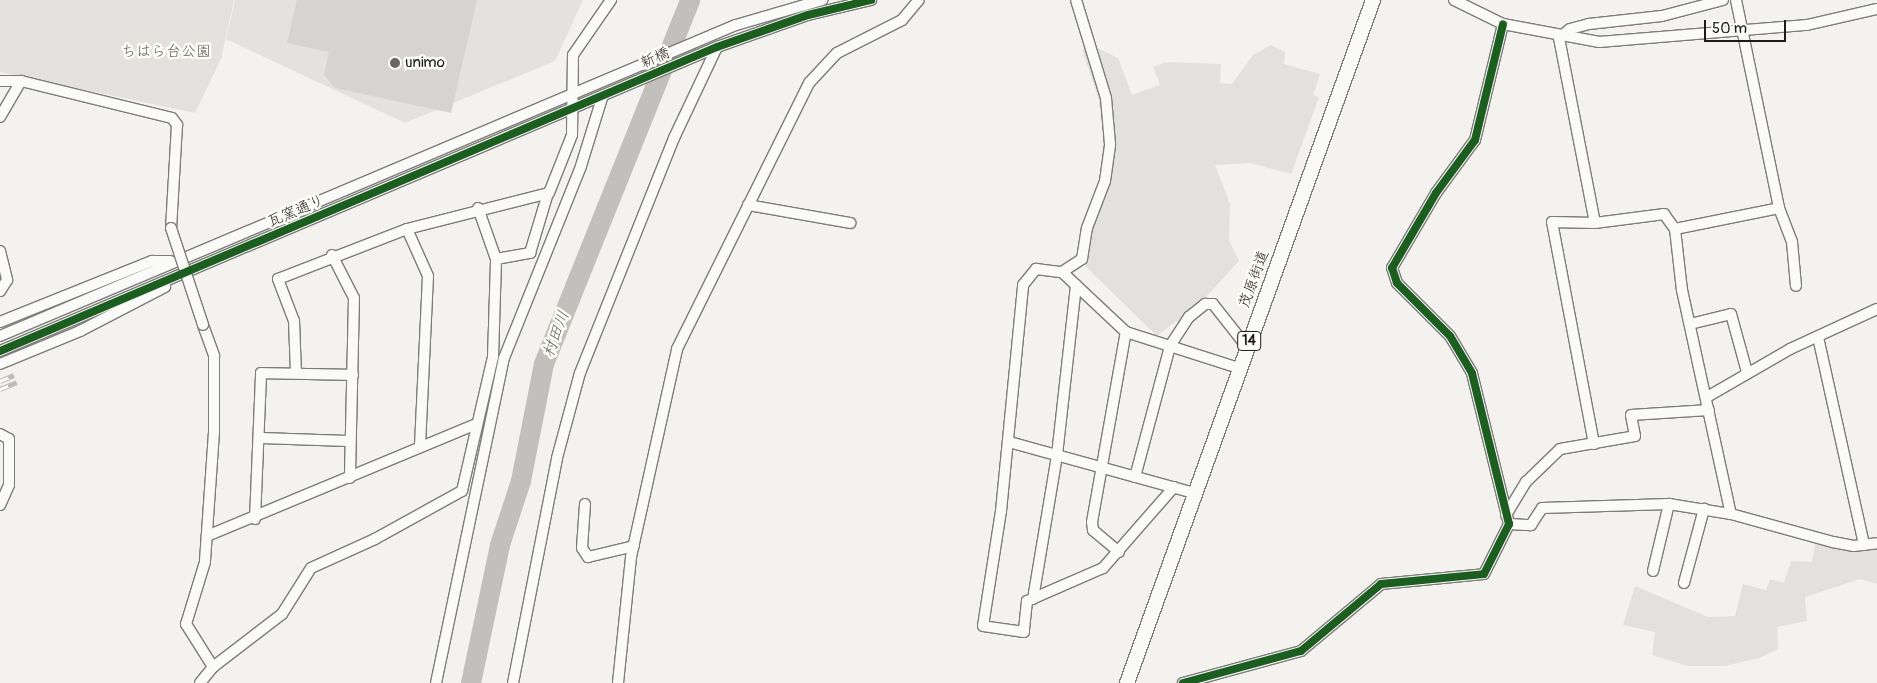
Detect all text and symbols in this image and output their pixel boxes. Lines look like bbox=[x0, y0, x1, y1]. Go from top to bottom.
scale bar bbox=[1707, 10, 1790, 42]
text: 50 m bbox=[1712, 19, 1747, 38]
park label: ちはら台公園 bbox=[121, 43, 211, 61]
street label: 新橋 bbox=[638, 44, 672, 72]
place label: unimo bbox=[405, 54, 445, 72]
marker: unimo bbox=[389, 57, 401, 69]
street label: 瓦窯通り bbox=[265, 191, 327, 231]
street label: 茂原街道 bbox=[1235, 248, 1273, 310]
water label: 村田川 bbox=[538, 308, 574, 360]
road number: 14 bbox=[1236, 330, 1262, 352]

